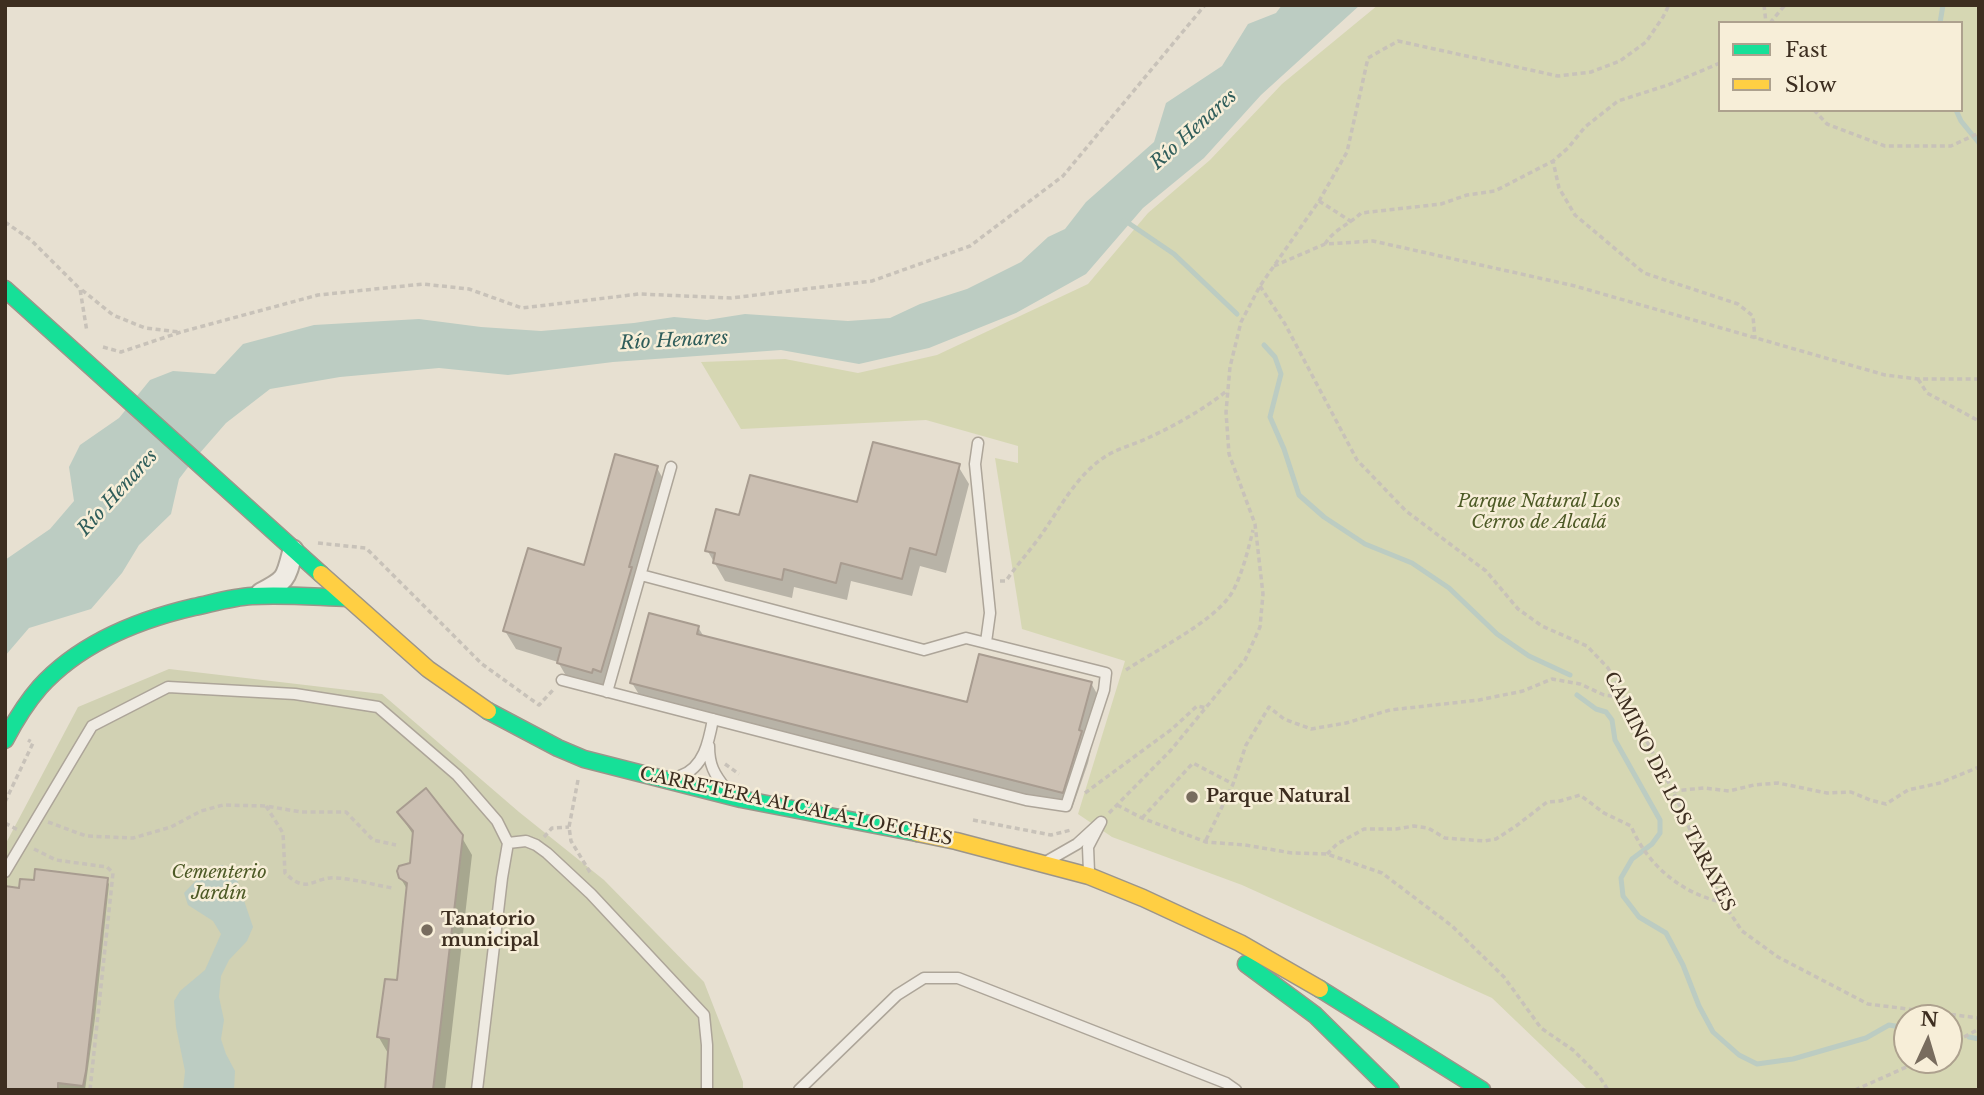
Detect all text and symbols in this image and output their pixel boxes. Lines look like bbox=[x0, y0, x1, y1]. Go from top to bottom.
legend bbox=[1718, 21, 1963, 112]
text: Fast bbox=[1785, 37, 1827, 63]
text: Slow bbox=[1785, 72, 1837, 98]
water label: Río Henares bbox=[1146, 85, 1242, 175]
water label: Río Henares bbox=[619, 327, 729, 355]
water label: Río Henares bbox=[73, 445, 163, 541]
park label: Parque Natural Los Cerros de Alcalá bbox=[1457, 491, 1621, 534]
street label: CAMINO DE LOS TARAYES bbox=[1599, 669, 1739, 915]
street label: CARRETERA ALCALÁ-LOECHES bbox=[638, 763, 954, 851]
place label: Parque Natural bbox=[1206, 786, 1350, 808]
marker: Parque Natural bbox=[1184, 789, 1200, 805]
park label: Cementerio Jardín bbox=[171, 862, 267, 904]
place label: Tanatorio municipal bbox=[441, 909, 539, 951]
marker: Tanatorio municipal bbox=[419, 922, 435, 938]
north arrow bbox=[1893, 1004, 1963, 1074]
text: N bbox=[1920, 1007, 1939, 1032]

